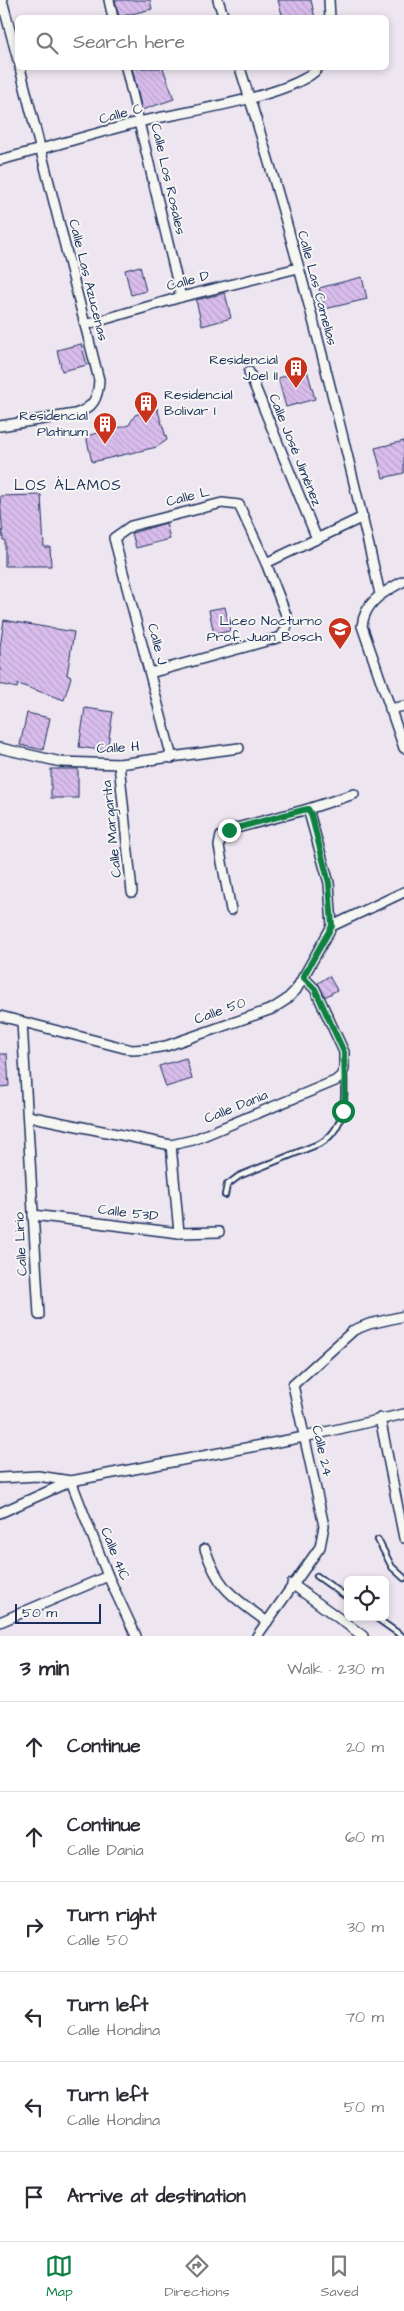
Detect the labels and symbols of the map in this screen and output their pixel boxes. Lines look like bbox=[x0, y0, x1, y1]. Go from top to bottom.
street label: Calle C bbox=[97, 99, 145, 129]
street label: Calle Los Rosales bbox=[145, 121, 191, 237]
street label: Calle Las Azucenas bbox=[63, 217, 113, 343]
street label: Calle Las Camelias bbox=[292, 228, 342, 348]
street label: Calle D bbox=[164, 266, 212, 296]
place label: Residencial Joel II bbox=[209, 350, 278, 386]
building icon: Residencial Joel II bbox=[283, 355, 309, 389]
place label: Residencial Bolivar I bbox=[164, 385, 233, 421]
building icon: Residencial Bolivar I bbox=[133, 390, 159, 424]
street label: Calle José Jiménez bbox=[263, 391, 327, 509]
place label: Residencial Platinum bbox=[19, 406, 88, 442]
building icon: Residencial Platinum bbox=[92, 411, 118, 445]
district label: LOS ÁLAMOS bbox=[14, 475, 122, 496]
street label: Calle L bbox=[164, 482, 212, 512]
place label: Liceo Nocturno Prof. Juan Bosch bbox=[207, 611, 322, 647]
school or university icon: Liceo Nocturno Prof. Juan Bosch bbox=[327, 616, 353, 650]
street label: Calle J bbox=[142, 621, 172, 667]
street label: Calle H bbox=[96, 737, 141, 759]
street label: Calle Margarita bbox=[97, 779, 127, 879]
route end bbox=[218, 819, 241, 842]
street label: Calle 50 bbox=[192, 992, 249, 1030]
street label: Calle Dania bbox=[201, 1085, 271, 1129]
route start bbox=[332, 1100, 355, 1123]
street label: Calle 53D bbox=[97, 1199, 159, 1227]
street label: Calle Lirio bbox=[9, 1211, 33, 1277]
street label: Calle 24 bbox=[306, 1423, 338, 1479]
street label: Calle 41C bbox=[95, 1524, 135, 1584]
scale bar bbox=[15, 1601, 101, 1624]

